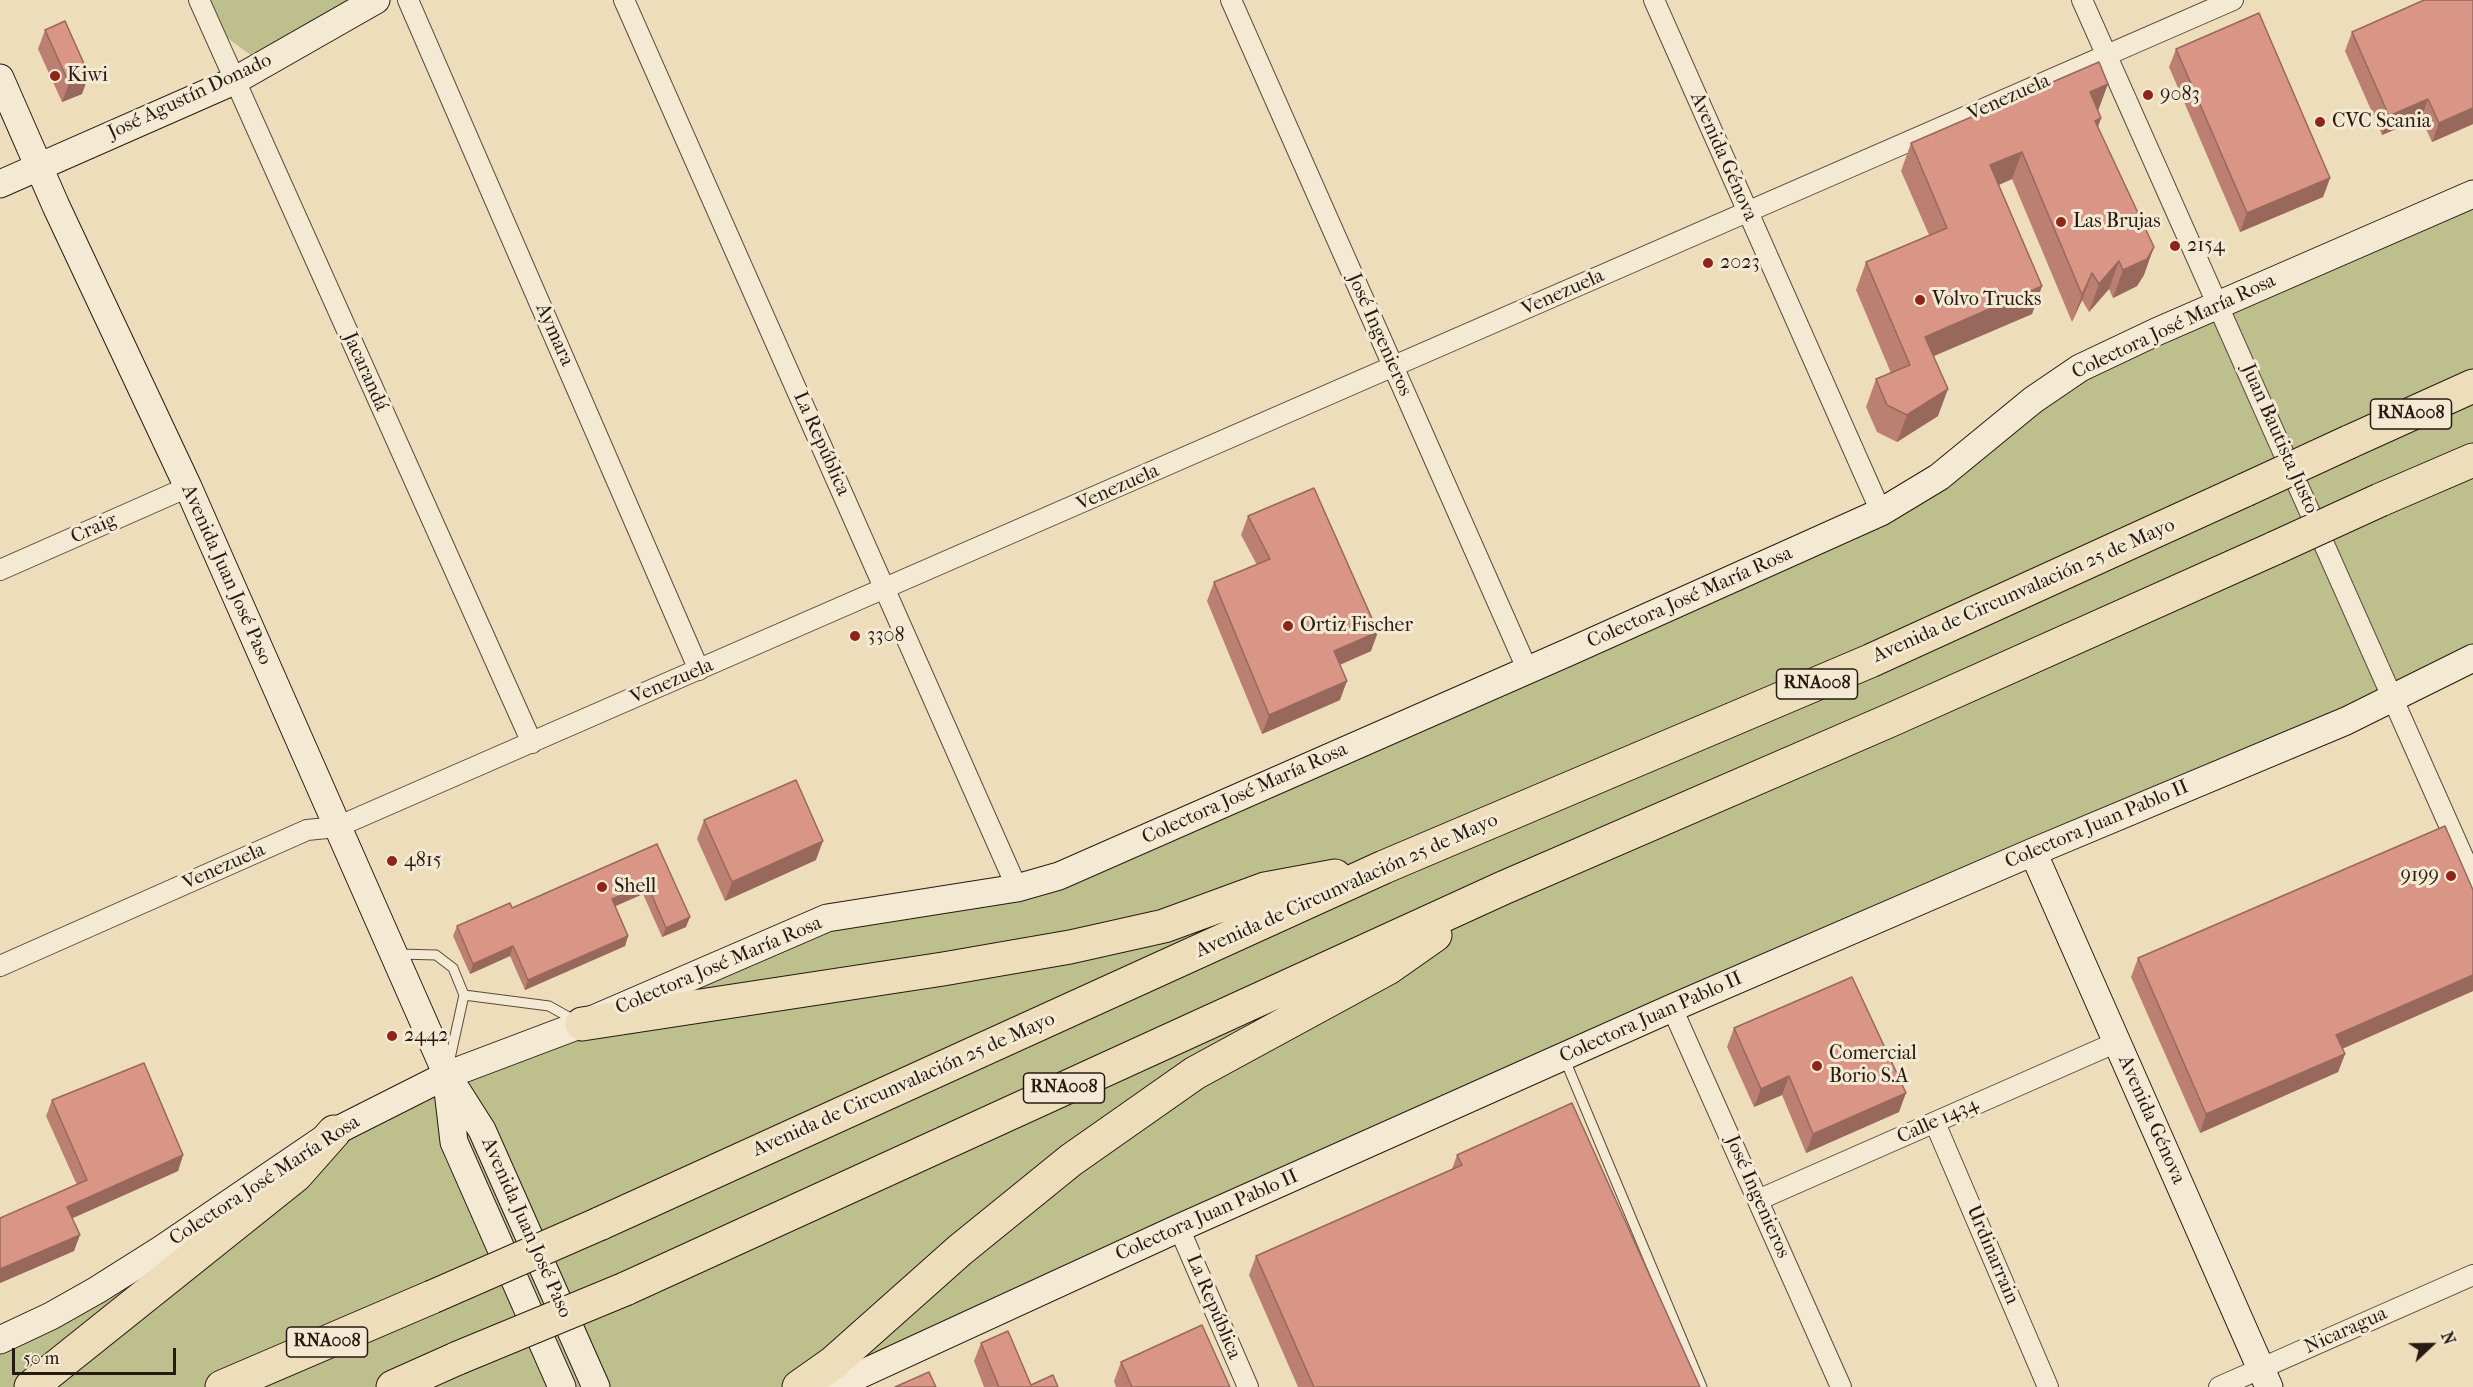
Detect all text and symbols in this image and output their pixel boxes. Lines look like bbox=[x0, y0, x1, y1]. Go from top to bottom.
street label: José Agustín Donado bbox=[104, 49, 276, 145]
place label: Kiwi bbox=[67, 64, 108, 88]
marker: Kiwi bbox=[48, 69, 62, 83]
street label: Venezuela bbox=[1964, 69, 2054, 127]
place label: 9083 bbox=[2160, 83, 2200, 107]
marker: 9083 bbox=[2141, 88, 2155, 102]
street label: Avenida Génova bbox=[1684, 89, 1762, 225]
place label: CVC Scania bbox=[2332, 110, 2431, 134]
marker: CVC Scania bbox=[2313, 115, 2327, 129]
place label: Las Brujas bbox=[2073, 210, 2161, 234]
marker: Las Brujas bbox=[2054, 215, 2068, 229]
place label: 2154 bbox=[2187, 234, 2225, 258]
marker: 2154 bbox=[2168, 239, 2182, 253]
place label: 2023 bbox=[1720, 251, 1760, 275]
marker: 2023 bbox=[1701, 256, 1715, 270]
street label: Venezuela bbox=[1518, 264, 1608, 322]
street label: Colectora José María Rosa bbox=[2068, 269, 2280, 385]
street label: José Ingenieros bbox=[1341, 270, 1417, 400]
place label: Volvo Trucks bbox=[1932, 288, 2041, 312]
marker: Volvo Trucks bbox=[1913, 293, 1927, 307]
street label: Aymara bbox=[530, 300, 578, 370]
street label: Jacarandá bbox=[337, 329, 393, 415]
street label: Juan Bautista Justo bbox=[2235, 360, 2323, 518]
street label: La República bbox=[787, 388, 855, 500]
road number: RNA008 bbox=[2370, 399, 2452, 429]
street label: Venezuela bbox=[1073, 459, 1163, 517]
street label: Avenida Juan José Paso bbox=[175, 481, 277, 669]
street label: Craig bbox=[67, 508, 121, 550]
street label: Avenida de Circunvalación 25 de Mayo bbox=[1869, 513, 2179, 669]
street label: Colectora José María Rosa bbox=[1584, 542, 1796, 654]
place label: Ortiz Fischer bbox=[1300, 614, 1413, 638]
marker: Ortiz Fischer bbox=[1281, 619, 1295, 633]
place label: 3308 bbox=[867, 624, 904, 648]
marker: 3308 bbox=[848, 629, 862, 643]
street label: Venezuela bbox=[627, 654, 717, 710]
road number: RNA008 bbox=[1776, 669, 1858, 699]
street label: Colectora José María Rosa bbox=[1139, 738, 1351, 850]
street label: Colectora Juan Pablo II bbox=[2002, 775, 2192, 875]
street label: Avenida de Circunvalación 25 de Mayo bbox=[1192, 808, 1502, 964]
street label: Venezuela bbox=[179, 838, 269, 896]
place label: 4815 bbox=[404, 849, 442, 873]
marker: 4815 bbox=[385, 854, 399, 868]
place label: 9199 bbox=[2400, 864, 2439, 888]
marker: 9199 bbox=[2444, 869, 2458, 883]
place label: Shell bbox=[614, 875, 656, 899]
marker: Shell bbox=[595, 880, 609, 894]
street label: Colectora José María Rosa bbox=[612, 912, 826, 1020]
street label: Colectora Juan Pablo II bbox=[1556, 967, 1746, 1069]
street label: Avenida de Circunvalación 25 de Mayo bbox=[749, 1007, 1059, 1163]
place label: 2442 bbox=[404, 1024, 448, 1048]
marker: 2442 bbox=[385, 1029, 399, 1043]
place label: Comercial Borio S.A bbox=[1829, 1042, 1917, 1089]
street label: Avenida Génova bbox=[2112, 1052, 2190, 1188]
marker: Comercial Borio S.A bbox=[1810, 1059, 1824, 1073]
road number: RNA008 bbox=[1024, 1073, 1104, 1103]
street label: Calle 1434 bbox=[1893, 1092, 1983, 1150]
street label: Colectora José María Rosa bbox=[165, 1110, 365, 1252]
street label: José Ingenieros bbox=[1719, 1132, 1795, 1262]
street label: Avenida Juan José Paso bbox=[475, 1134, 577, 1322]
street label: Colectora Juan Pablo II bbox=[1112, 1165, 1302, 1267]
street label: Urdinarrain bbox=[1960, 1202, 2024, 1308]
street label: La República bbox=[1180, 1251, 1246, 1363]
street label: Nicaragua bbox=[2301, 1302, 2391, 1360]
north arrow bbox=[2401, 1315, 2461, 1375]
road number: RNA008 bbox=[286, 1327, 368, 1357]
text: N bbox=[2437, 1329, 2459, 1347]
scale bar bbox=[15, 1336, 178, 1374]
text: 50 m bbox=[23, 1348, 59, 1369]

